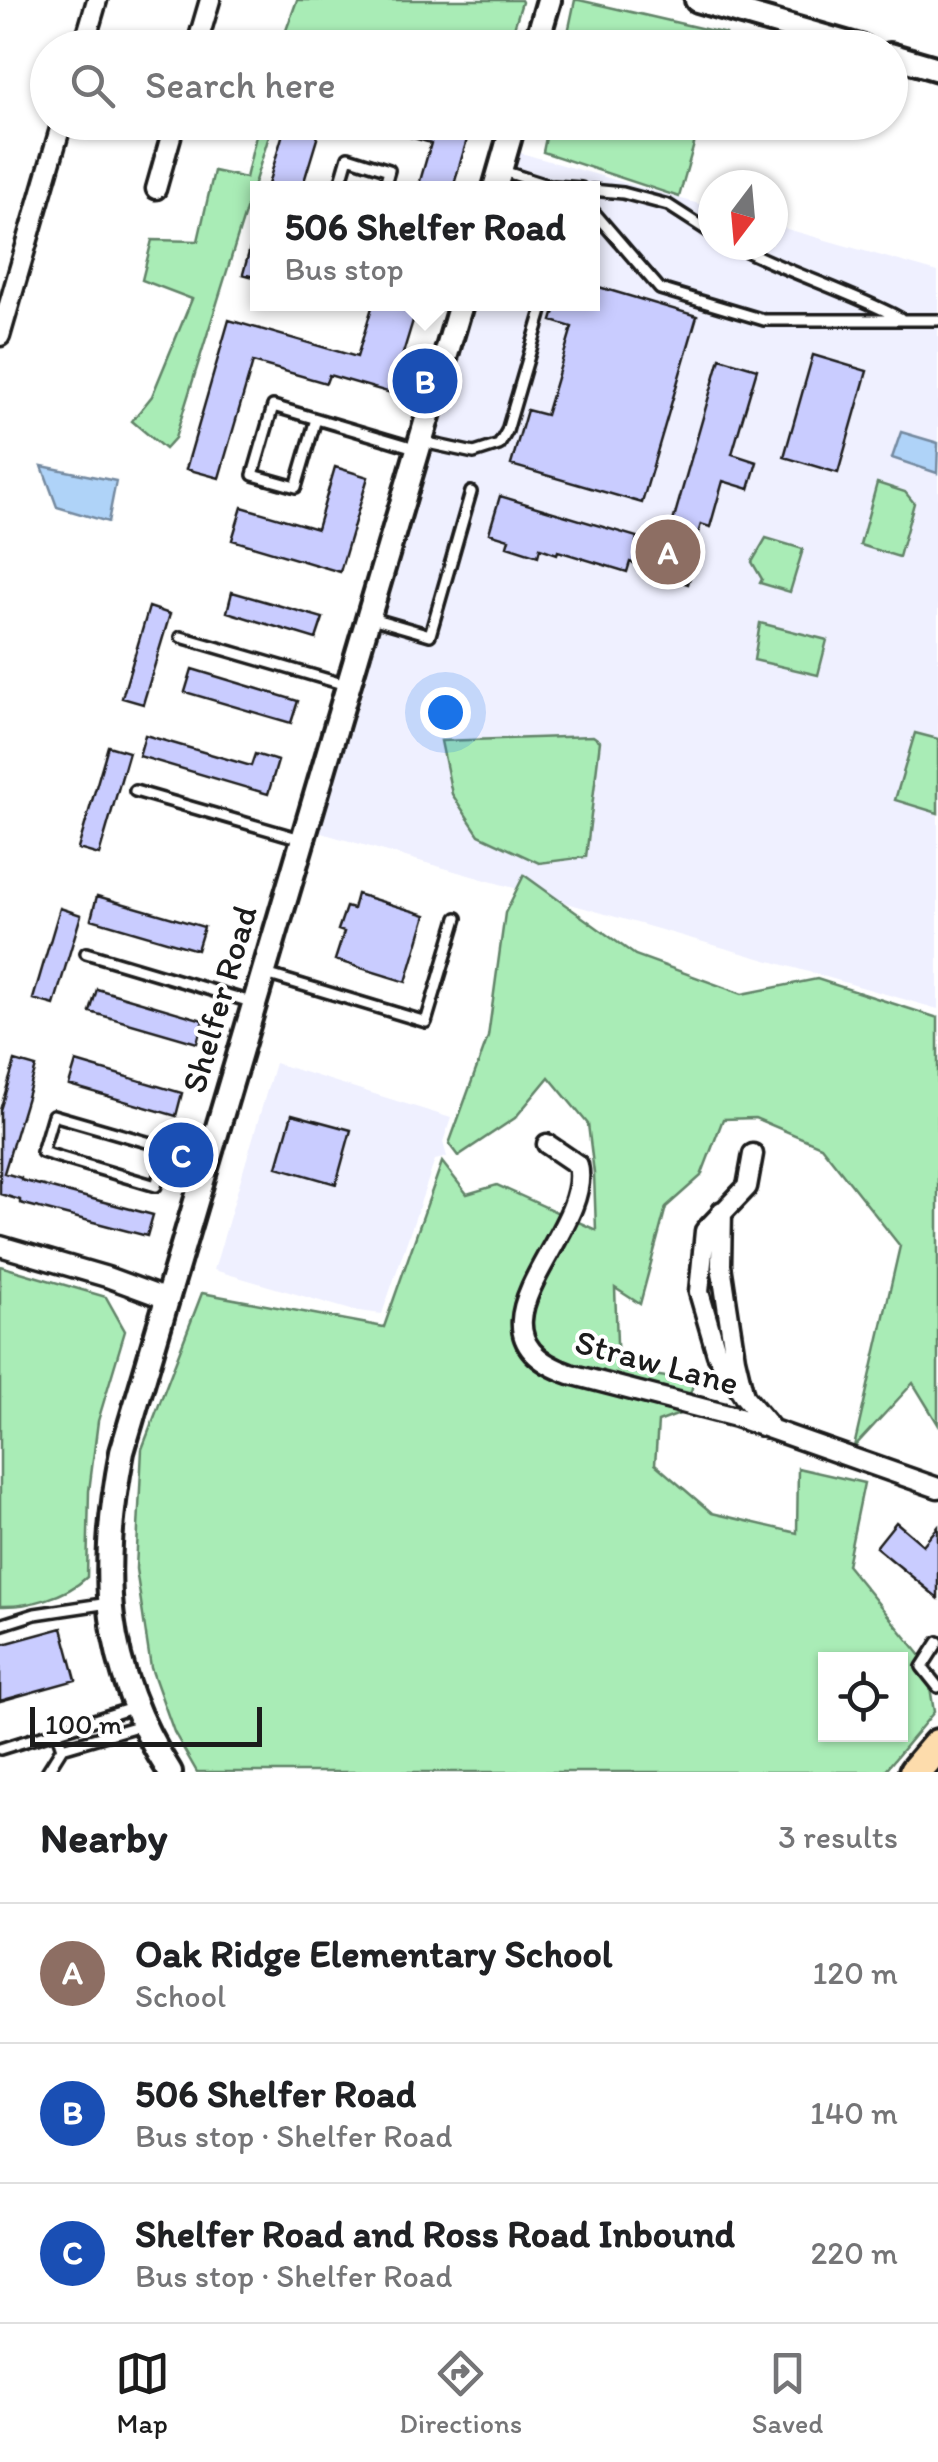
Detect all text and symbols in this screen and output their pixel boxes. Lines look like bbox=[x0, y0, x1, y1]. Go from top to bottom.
search box bbox=[30, 30, 908, 140]
icon: search bbox=[65, 58, 120, 113]
text: Search here bbox=[145, 62, 336, 108]
north arrow bbox=[698, 170, 788, 260]
popup bbox=[250, 181, 600, 311]
text: 506 Shelfer Road bbox=[284, 204, 566, 250]
text: Bus stop bbox=[284, 250, 404, 288]
pin: B bbox=[392, 344, 458, 418]
pin: A bbox=[636, 514, 700, 590]
your location bbox=[420, 687, 471, 738]
street label: Shelfer Road bbox=[172, 900, 266, 1097]
pin: C bbox=[148, 1118, 214, 1192]
street label: Straw Lane bbox=[571, 1320, 743, 1404]
map controls bbox=[818, 1652, 908, 1742]
button: locate bbox=[818, 1652, 908, 1742]
scale bar bbox=[30, 1702, 262, 1746]
text: 100 m bbox=[45, 1707, 122, 1741]
text: Nearby bbox=[40, 1812, 167, 1863]
text: 3 results bbox=[778, 1818, 898, 1856]
text: Oak Ridge Elementary School bbox=[135, 1931, 613, 1977]
text: A bbox=[62, 1954, 83, 1992]
text: 120 m bbox=[812, 1954, 898, 1992]
text: School bbox=[135, 1977, 226, 2015]
text: 506 Shelfer Road bbox=[135, 2071, 416, 2117]
text: B bbox=[62, 2094, 83, 2132]
text: 140 m bbox=[810, 2094, 898, 2132]
text: Bus stop · Shelfer Road bbox=[135, 2117, 452, 2155]
text: Shelfer Road and Ross Road Inbound bbox=[135, 2211, 735, 2257]
text: C bbox=[62, 2234, 83, 2272]
text: 220 m bbox=[811, 2234, 898, 2272]
text: Bus stop · Shelfer Road bbox=[135, 2257, 452, 2295]
tab: Map bbox=[115, 2346, 170, 2440]
tab: Directions bbox=[399, 2346, 522, 2440]
tab: Saved bbox=[752, 2346, 823, 2440]

